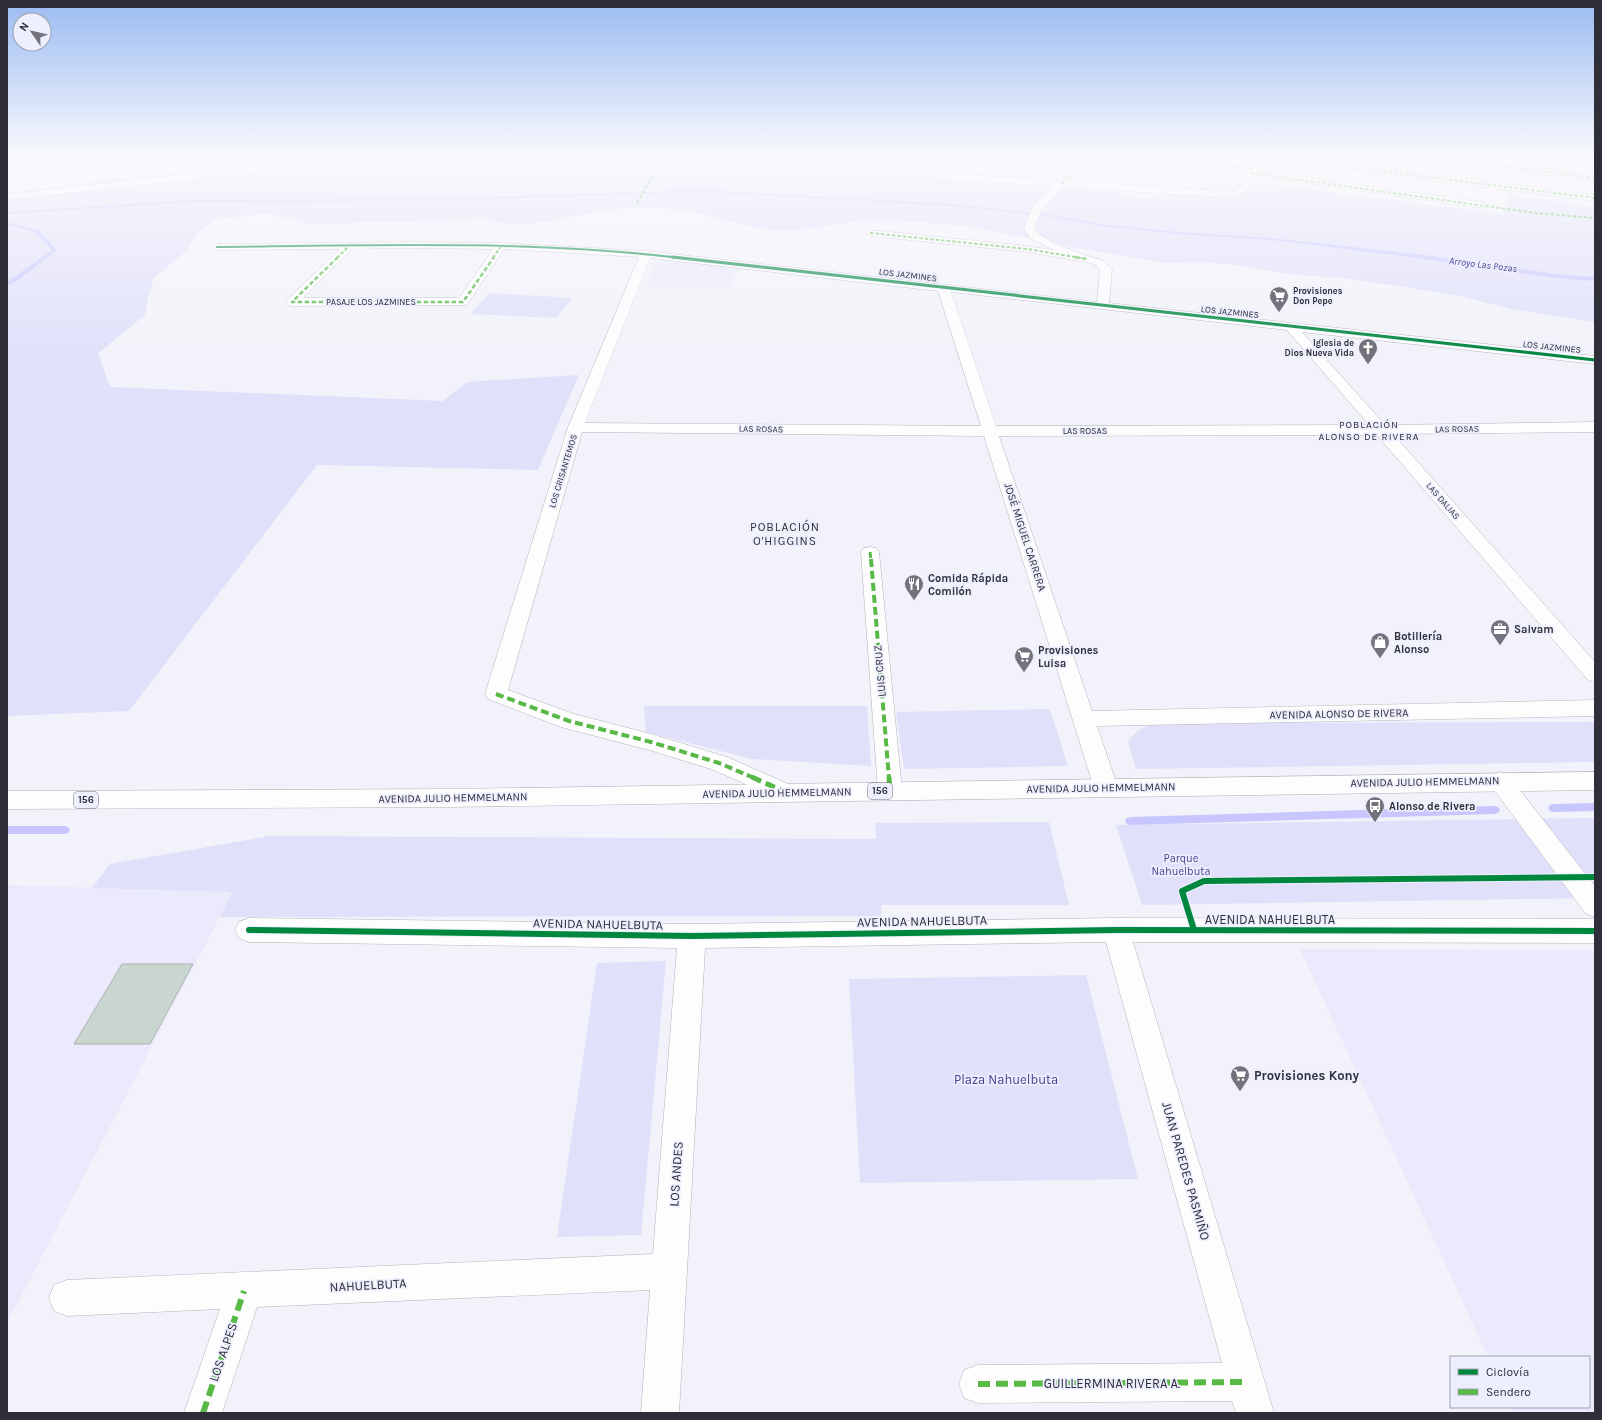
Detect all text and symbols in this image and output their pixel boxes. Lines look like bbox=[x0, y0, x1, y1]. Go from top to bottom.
north arrow bbox=[12, 12, 52, 52]
text: N bbox=[17, 20, 32, 34]
water label: Arroyo Las Pozas bbox=[1448, 255, 1518, 275]
street label: LOS JAZMINES bbox=[878, 266, 938, 284]
supermarket icon: Provisiones Don Pepe bbox=[1268, 285, 1290, 313]
place label: Provisiones Don Pepe bbox=[1293, 286, 1343, 306]
street label: PASAJE LOS JAZMINES bbox=[326, 297, 416, 307]
street label: LOS JAZMINES bbox=[1200, 304, 1260, 320]
church icon: Iglesia de Dios Nueva Vida bbox=[1357, 337, 1379, 365]
place label: Iglesia de Dios Nueva Vida bbox=[1285, 338, 1354, 358]
street label: LOS JAZMINES bbox=[1522, 339, 1582, 355]
district label: POBLACIÓN ALONSO DE RIVERA bbox=[1318, 419, 1420, 443]
street label: LAS ROSAS bbox=[739, 424, 783, 434]
street label: LAS ROSAS bbox=[1435, 424, 1479, 434]
street label: LAS ROSAS bbox=[1063, 426, 1107, 436]
street label: LOS CRISANTEMOS bbox=[547, 433, 579, 509]
street label: JOSÉ MIGUEL CARRERA bbox=[1001, 480, 1051, 594]
street label: LAS DALIAS bbox=[1424, 481, 1462, 521]
district label: POBLACIÓN O'HIGGINS bbox=[750, 519, 820, 548]
place label: Comida Rápida Comilón bbox=[928, 572, 1008, 598]
restaurant icon: Comida Rápida Comilón bbox=[903, 573, 925, 601]
office icon: Saivam bbox=[1489, 618, 1511, 646]
place label: Saivam bbox=[1514, 623, 1554, 636]
place label: Botillería Alonso bbox=[1394, 630, 1442, 656]
shop icon: Botillería Alonso bbox=[1369, 631, 1391, 659]
place label: Provisiones Luisa bbox=[1038, 644, 1099, 670]
street label: LUIS CRUZ bbox=[871, 645, 889, 697]
supermarket icon: Provisiones Luisa bbox=[1013, 645, 1035, 673]
street label: AVENIDA ALONSO DE RIVERA bbox=[1269, 706, 1409, 722]
street label: AVENIDA JULIO HEMMELMANN bbox=[1350, 774, 1500, 790]
street label: AVENIDA JULIO HEMMELMANN bbox=[1026, 780, 1176, 796]
road number: 156 bbox=[868, 783, 892, 799]
street label: AVENIDA JULIO HEMMELMANN bbox=[702, 785, 852, 801]
street label: AVENIDA JULIO HEMMELMANN bbox=[378, 790, 528, 806]
road number: 156 bbox=[74, 792, 98, 808]
bus stop icon: Alonso de Rivera bbox=[1364, 795, 1386, 823]
place label: Alonso de Rivera bbox=[1389, 800, 1475, 813]
park label: Parque Nahuelbuta bbox=[1152, 852, 1210, 878]
street label: AVENIDA NAHUELBUTA bbox=[857, 912, 988, 930]
street label: AVENIDA NAHUELBUTA bbox=[1205, 912, 1336, 927]
street label: AVENIDA NAHUELBUTA bbox=[533, 915, 664, 933]
supermarket icon: Provisiones Kony bbox=[1229, 1064, 1251, 1092]
place label: Provisiones Kony bbox=[1254, 1068, 1360, 1083]
park label: Plaza Nahuelbuta bbox=[954, 1072, 1058, 1087]
street label: JUAN PAREDES PASMIÑO bbox=[1159, 1100, 1213, 1242]
street label: LOS ANDES bbox=[666, 1141, 686, 1207]
street label: NAHUELBUTA bbox=[329, 1275, 407, 1295]
street label: LOS ALPES bbox=[206, 1321, 240, 1383]
legend bbox=[1450, 1356, 1590, 1408]
text: Ciclovía bbox=[1486, 1365, 1529, 1379]
street label: GUILLERMINA RIVERA A. bbox=[1044, 1376, 1180, 1391]
text: Sendero bbox=[1486, 1385, 1531, 1399]

